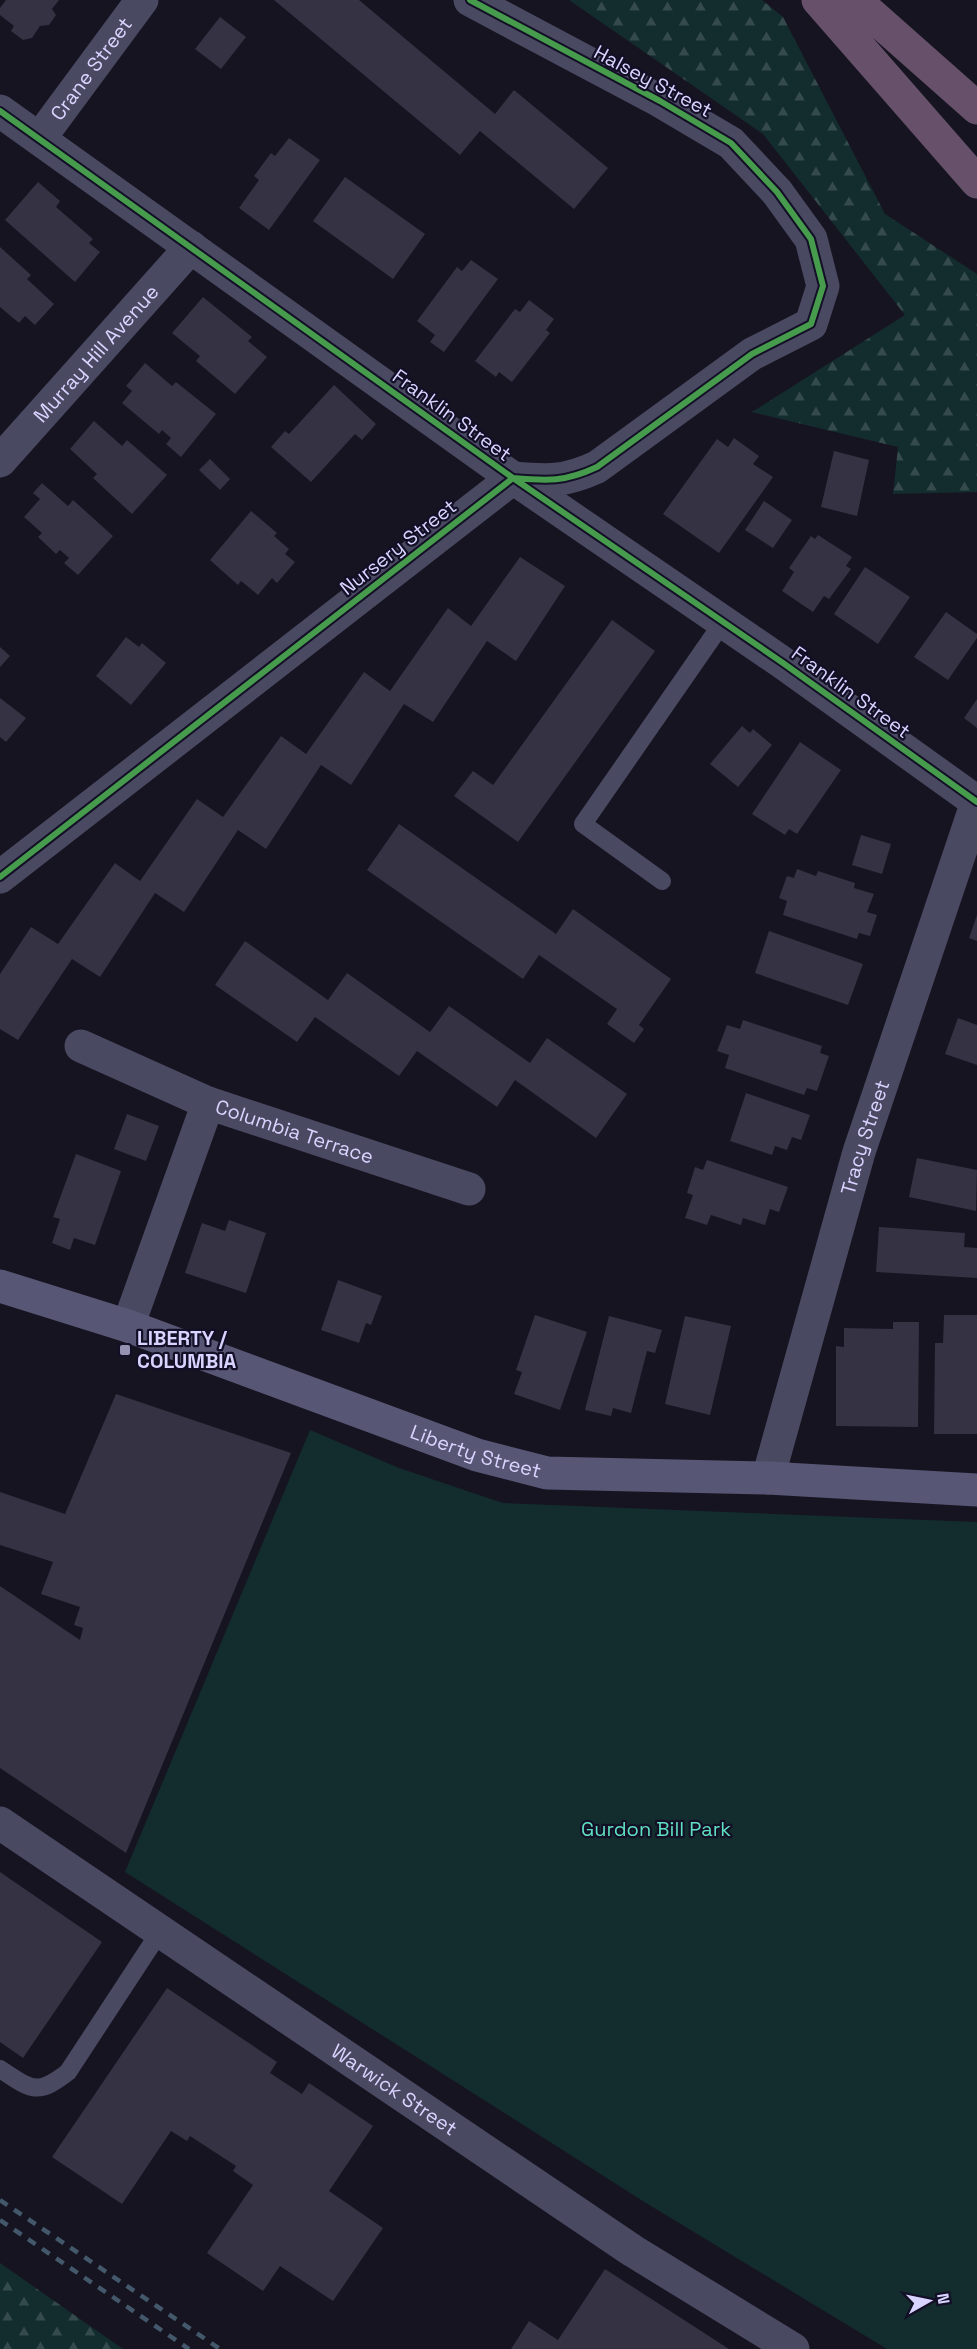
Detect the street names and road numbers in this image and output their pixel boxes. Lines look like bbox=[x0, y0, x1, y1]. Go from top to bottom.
street label: Crane Street bbox=[44, 12, 138, 126]
street label: Halsey Street bbox=[589, 39, 717, 123]
street label: Murray Hill Avenue bbox=[27, 279, 164, 428]
street label: Franklin Street bbox=[387, 363, 517, 467]
street label: Nursery Street bbox=[334, 493, 462, 601]
street label: Franklin Street bbox=[786, 640, 916, 744]
street label: Tracy Street bbox=[835, 1077, 895, 1198]
street label: Columbia Terrace bbox=[212, 1093, 377, 1170]
street label: Liberty Street bbox=[407, 1418, 544, 1484]
street label: Warwick Street bbox=[326, 2038, 462, 2141]

